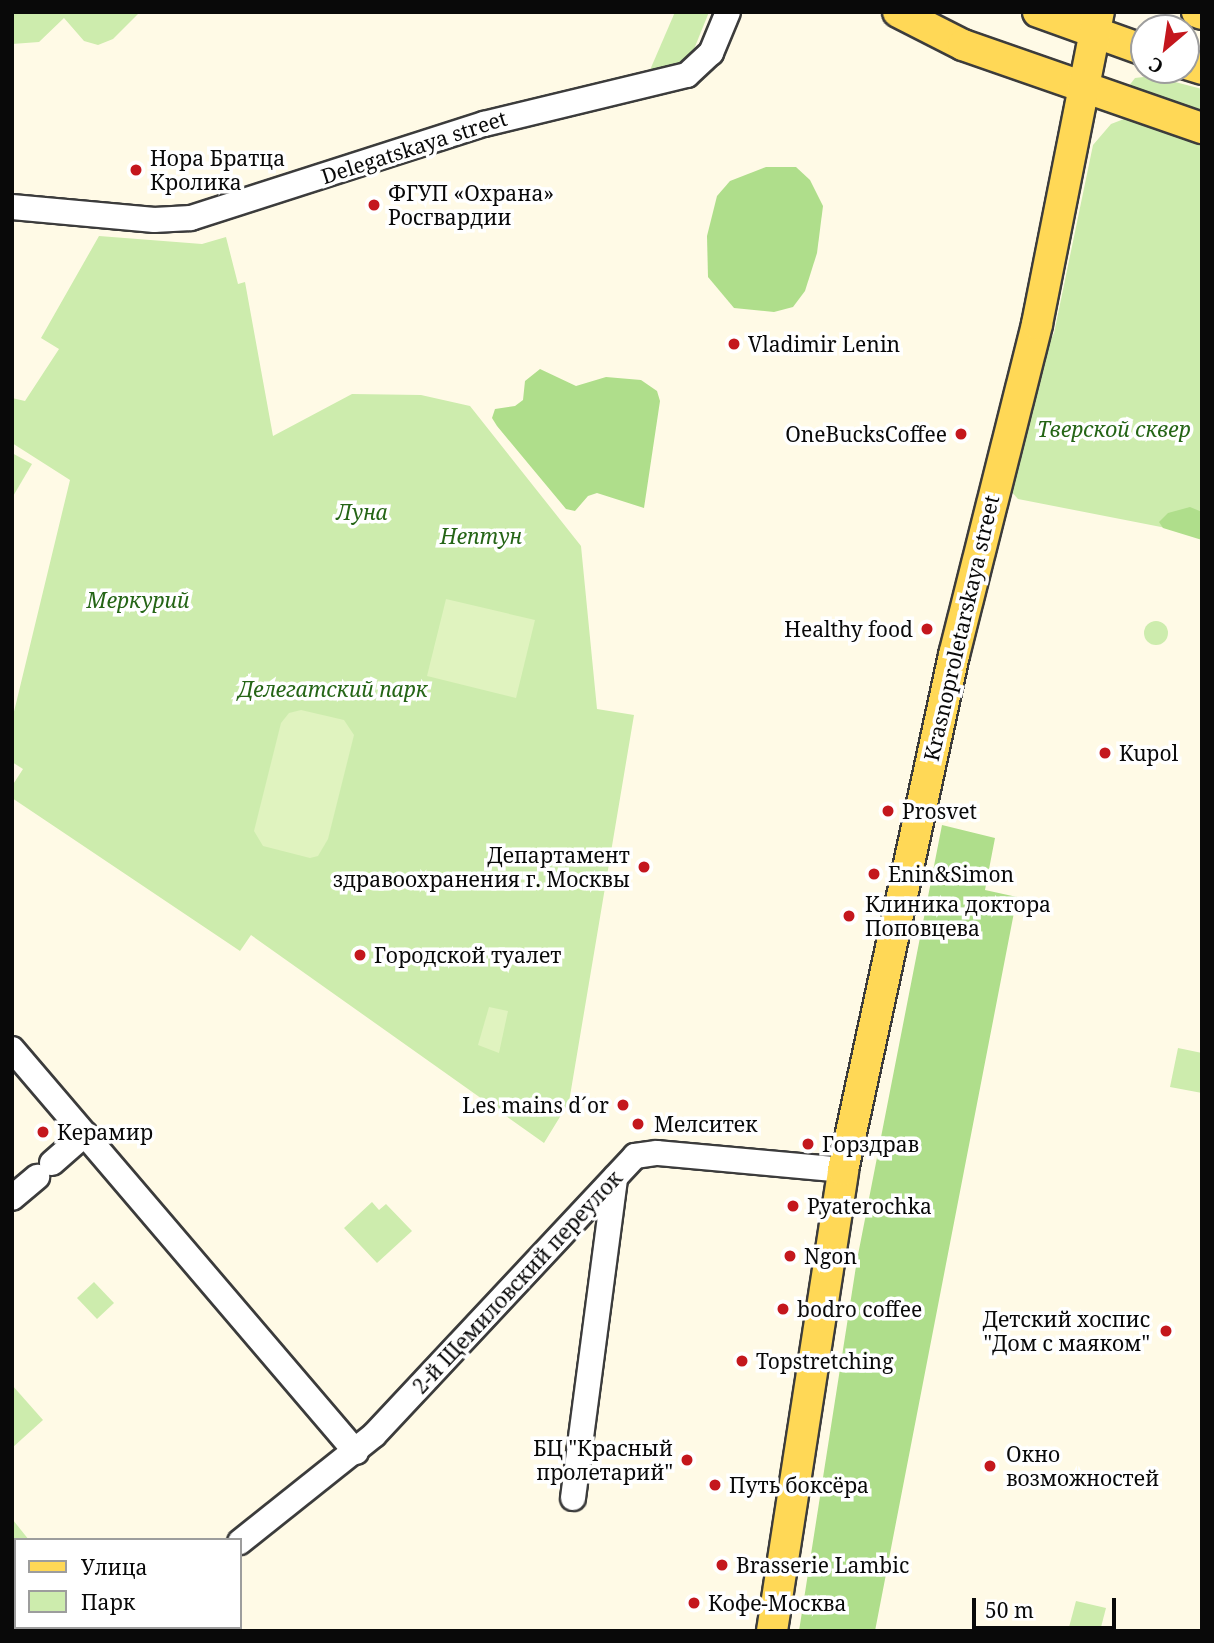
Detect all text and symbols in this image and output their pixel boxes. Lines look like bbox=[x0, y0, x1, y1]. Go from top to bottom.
north arrow bbox=[1130, 14, 1200, 84]
text: С bbox=[1144, 51, 1168, 80]
street label: Delegatskaya street bbox=[318, 105, 510, 189]
place label: Нора Братца Кролика bbox=[150, 145, 285, 195]
marker: Нора Братца Кролика bbox=[128, 162, 144, 178]
place label: ФГУП «Охрана» Росгвардии bbox=[388, 180, 554, 230]
marker: ФГУП «Охрана» Росгвардии bbox=[366, 197, 382, 213]
place label: Vladimir Lenin bbox=[748, 331, 900, 357]
marker: Vladimir Lenin bbox=[726, 336, 742, 352]
park label: Тверской сквер bbox=[1037, 416, 1191, 442]
place label: OneBucksCoffee bbox=[785, 421, 947, 447]
marker: OneBucksCoffee bbox=[953, 426, 969, 442]
street label: Krasnoproletarskaya street bbox=[918, 493, 1004, 763]
park label: Луна bbox=[336, 499, 388, 525]
park label: Нептун bbox=[440, 523, 522, 549]
park label: Меркурий bbox=[87, 587, 189, 613]
place label: Healthy food bbox=[784, 616, 913, 642]
marker: Healthy food bbox=[919, 621, 935, 637]
park label: Делегатский парк bbox=[238, 676, 428, 702]
place label: Kupol bbox=[1119, 740, 1178, 766]
marker: Kupol bbox=[1097, 745, 1113, 761]
place label: Prosvet bbox=[902, 798, 977, 824]
marker: Prosvet bbox=[880, 803, 896, 819]
place label: Департамент здравоохранения г. Москвы bbox=[333, 842, 630, 892]
marker: Департамент здравоохранения г. Москвы bbox=[636, 859, 652, 875]
place label: Enin&Simon bbox=[888, 861, 1014, 887]
marker: Enin&Simon bbox=[866, 866, 882, 882]
place label: Клиника доктора Поповцева bbox=[865, 891, 1051, 941]
marker: Клиника доктора Поповцева bbox=[839, 906, 859, 926]
place label: Городской туалет bbox=[374, 942, 561, 968]
marker: Городской туалет bbox=[352, 947, 368, 963]
place label: Les mains d´or bbox=[462, 1092, 609, 1118]
marker: Les mains d´or bbox=[615, 1097, 631, 1113]
place label: Мелситек bbox=[654, 1111, 757, 1137]
marker: Мелситек bbox=[628, 1114, 648, 1134]
place label: Керамир bbox=[57, 1119, 153, 1145]
marker: Керамир bbox=[35, 1124, 51, 1140]
place label: Горздрав bbox=[822, 1131, 919, 1157]
marker: Горздрав bbox=[800, 1136, 816, 1152]
street label: 2-й Щемиловский переулок bbox=[407, 1165, 627, 1399]
place label: Pyaterochka bbox=[807, 1193, 932, 1219]
marker: Pyaterochka bbox=[785, 1198, 801, 1214]
place label: Ngon bbox=[804, 1243, 857, 1269]
marker: Ngon bbox=[782, 1248, 798, 1264]
place label: bodro coffee bbox=[797, 1296, 922, 1322]
marker: bodro coffee bbox=[775, 1301, 791, 1317]
place label: Детский хоспис "Дом с маяком" bbox=[983, 1306, 1150, 1356]
marker: Детский хоспис "Дом с маяком" bbox=[1156, 1321, 1176, 1341]
place label: Topstretching bbox=[756, 1348, 893, 1374]
marker: Topstretching bbox=[734, 1353, 750, 1369]
place label: БЦ "Красный пролетарий" bbox=[533, 1435, 673, 1485]
place label: Окно возможностей bbox=[1006, 1441, 1159, 1491]
marker: БЦ "Красный пролетарий" bbox=[679, 1452, 695, 1468]
marker: Окно возможностей bbox=[980, 1456, 1000, 1476]
place label: Путь боксёра bbox=[729, 1472, 869, 1498]
marker: Путь боксёра bbox=[707, 1477, 723, 1493]
legend bbox=[14, 1538, 242, 1629]
place label: Brasserie Lambic bbox=[736, 1552, 909, 1578]
text: Улица bbox=[81, 1553, 148, 1581]
marker: Brasserie Lambic bbox=[714, 1557, 730, 1573]
scale bar bbox=[976, 1584, 1120, 1628]
text: Парк bbox=[81, 1588, 135, 1616]
place label: Кофе-Москва bbox=[708, 1590, 846, 1616]
marker: Кофе-Москва bbox=[686, 1595, 702, 1611]
text: 50 m bbox=[985, 1596, 1034, 1624]

